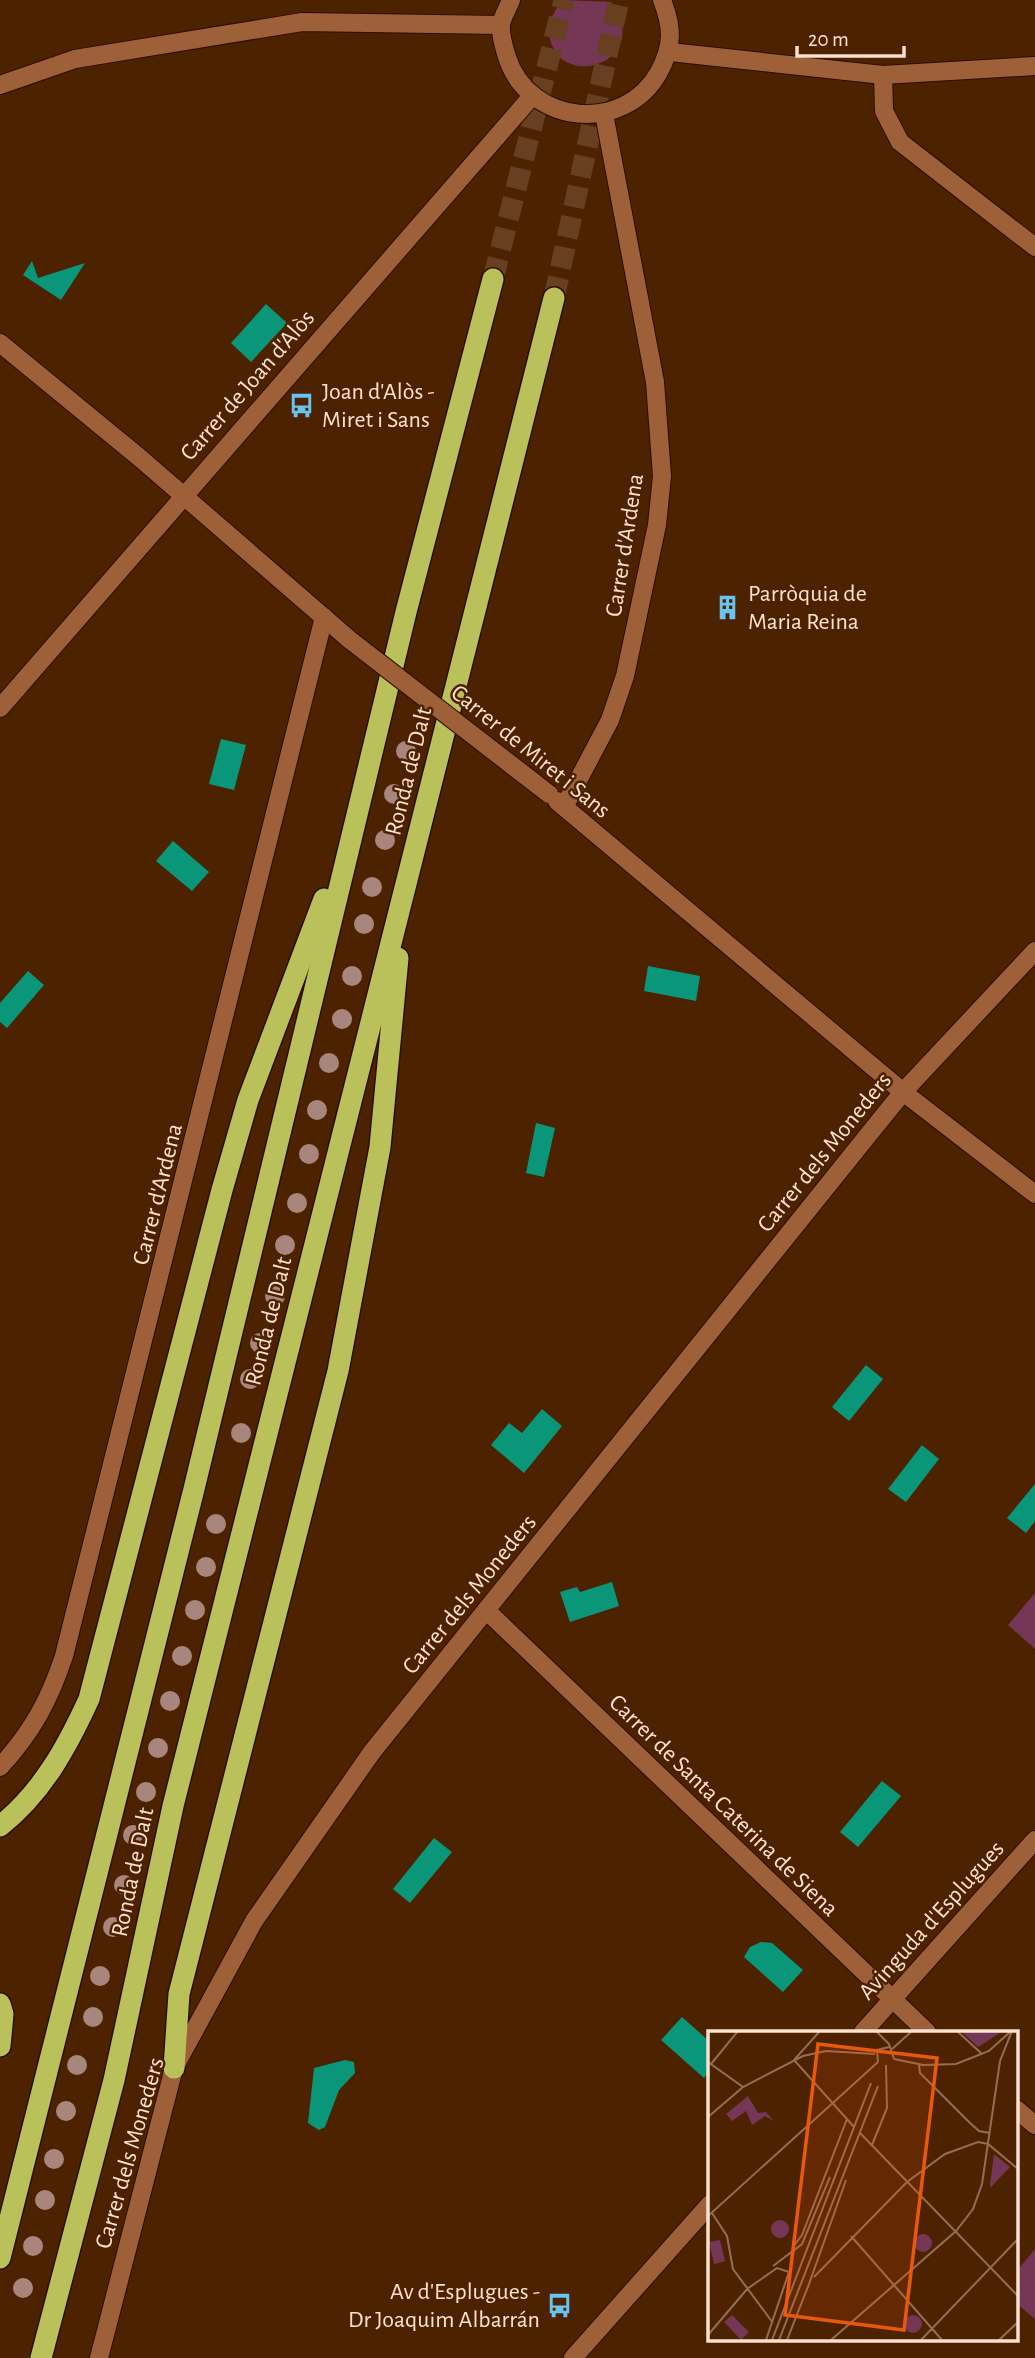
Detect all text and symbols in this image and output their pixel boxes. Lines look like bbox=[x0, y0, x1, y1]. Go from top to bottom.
scale bar bbox=[797, 14, 904, 58]
text: 20 m bbox=[808, 29, 849, 50]
street label: Carrer de Joan d'Alòs bbox=[176, 306, 319, 465]
place label: Joan d'Alòs - Miret i Sans bbox=[322, 380, 435, 432]
bus stop icon: Joan d'Alòs - Miret i Sans bbox=[288, 391, 316, 419]
street label: Carrer d'Ardena bbox=[602, 472, 648, 619]
place label: Parròquia de Maria Reina bbox=[748, 582, 867, 634]
building icon: Parròquia de Maria Reina bbox=[714, 593, 742, 621]
street label: Carrer de Miret i Sans bbox=[446, 680, 614, 823]
street label: Ronda de Dalt bbox=[381, 704, 437, 838]
street label: Carrer dels Moneders bbox=[753, 1068, 896, 1237]
street label: Carrer d'Ardena bbox=[129, 1121, 187, 1267]
street label: Ronda de Dalt bbox=[241, 1254, 297, 1388]
street label: Carrer dels Moneders bbox=[398, 1510, 541, 1679]
street label: Carrer de Santa Caterina de Siena bbox=[604, 1690, 842, 1921]
street label: Ronda de Dalt bbox=[108, 1805, 158, 1939]
street label: Avinguda d'Esplugues bbox=[854, 1837, 1009, 2005]
inset map bbox=[708, 2031, 1018, 2340]
street label: Carrer dels Moneders bbox=[91, 2055, 169, 2251]
place label: Av d'Esplugues - Dr Joaquim Albarrán bbox=[348, 2280, 540, 2332]
bus stop icon: Av d'Esplugues - Dr Joaquim Albarrán bbox=[546, 2291, 574, 2319]

